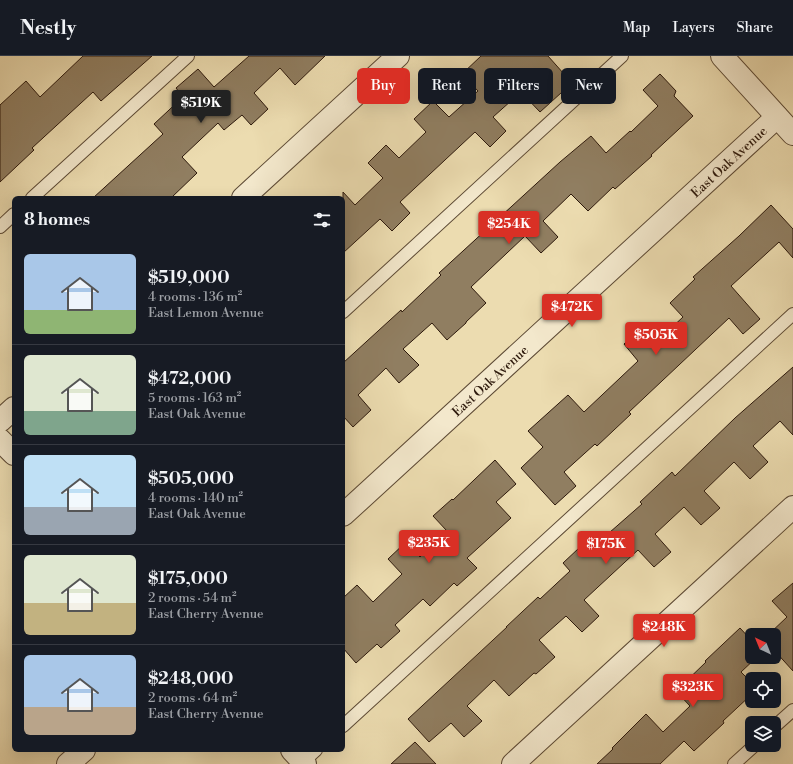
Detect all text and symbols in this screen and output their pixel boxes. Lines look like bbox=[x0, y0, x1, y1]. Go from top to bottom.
text: Nestly bbox=[20, 16, 76, 40]
text: Map bbox=[623, 19, 650, 37]
text: Layers bbox=[672, 19, 715, 37]
text: Share bbox=[737, 19, 773, 37]
chip: Buy bbox=[357, 68, 410, 104]
chip: Rent bbox=[418, 68, 476, 104]
chip: Filters bbox=[484, 68, 553, 104]
chip: New bbox=[561, 68, 616, 104]
pin: $519K bbox=[173, 90, 229, 124]
text: $519K bbox=[181, 95, 221, 111]
street label: East Oak Avenue bbox=[688, 123, 771, 201]
text: 8 homes bbox=[24, 209, 90, 231]
icon: filters bbox=[311, 209, 333, 231]
pin: $254K bbox=[481, 211, 537, 245]
text: $254K bbox=[487, 216, 531, 232]
text: $519,000 bbox=[148, 267, 230, 289]
icon: home bbox=[56, 270, 104, 318]
text: 4 rooms · 136 m² bbox=[148, 289, 242, 305]
pin: $472K bbox=[544, 294, 600, 328]
text: $472K bbox=[551, 299, 593, 315]
text: East Lemon Avenue bbox=[148, 305, 264, 321]
pin: $505K bbox=[628, 322, 684, 356]
text: $505K bbox=[634, 327, 678, 343]
street label: East Oak Avenue bbox=[449, 342, 532, 420]
text: $472,000 bbox=[148, 368, 231, 390]
icon: home bbox=[56, 371, 104, 419]
text: 5 rooms · 163 m² bbox=[148, 390, 241, 406]
text: East Oak Avenue bbox=[148, 406, 246, 422]
text: $505,000 bbox=[148, 468, 234, 490]
icon: home bbox=[56, 471, 104, 519]
text: 4 rooms · 140 m² bbox=[148, 490, 243, 506]
text: East Oak Avenue bbox=[148, 506, 246, 522]
pin: $235K bbox=[401, 530, 457, 564]
pin: $175K bbox=[578, 531, 634, 565]
text: $235K bbox=[408, 535, 450, 551]
text: $175K bbox=[586, 536, 626, 552]
text: $175,000 bbox=[148, 568, 228, 590]
icon: home bbox=[56, 571, 104, 619]
text: 2 rooms · 54 m² bbox=[148, 590, 237, 606]
text: East Cherry Avenue bbox=[148, 606, 264, 622]
pin: $248K bbox=[636, 614, 692, 648]
text: $248K bbox=[642, 619, 686, 635]
north arrow bbox=[745, 628, 781, 664]
map controls bbox=[745, 628, 781, 752]
text: $248,000 bbox=[148, 668, 233, 690]
icon: home bbox=[56, 671, 104, 719]
button: locate bbox=[745, 672, 781, 708]
pin: $323K bbox=[665, 674, 721, 708]
text: $323K bbox=[672, 679, 714, 695]
text: 2 rooms · 64 m² bbox=[148, 690, 237, 706]
text: East Cherry Avenue bbox=[148, 706, 264, 722]
button: layers bbox=[745, 716, 781, 752]

